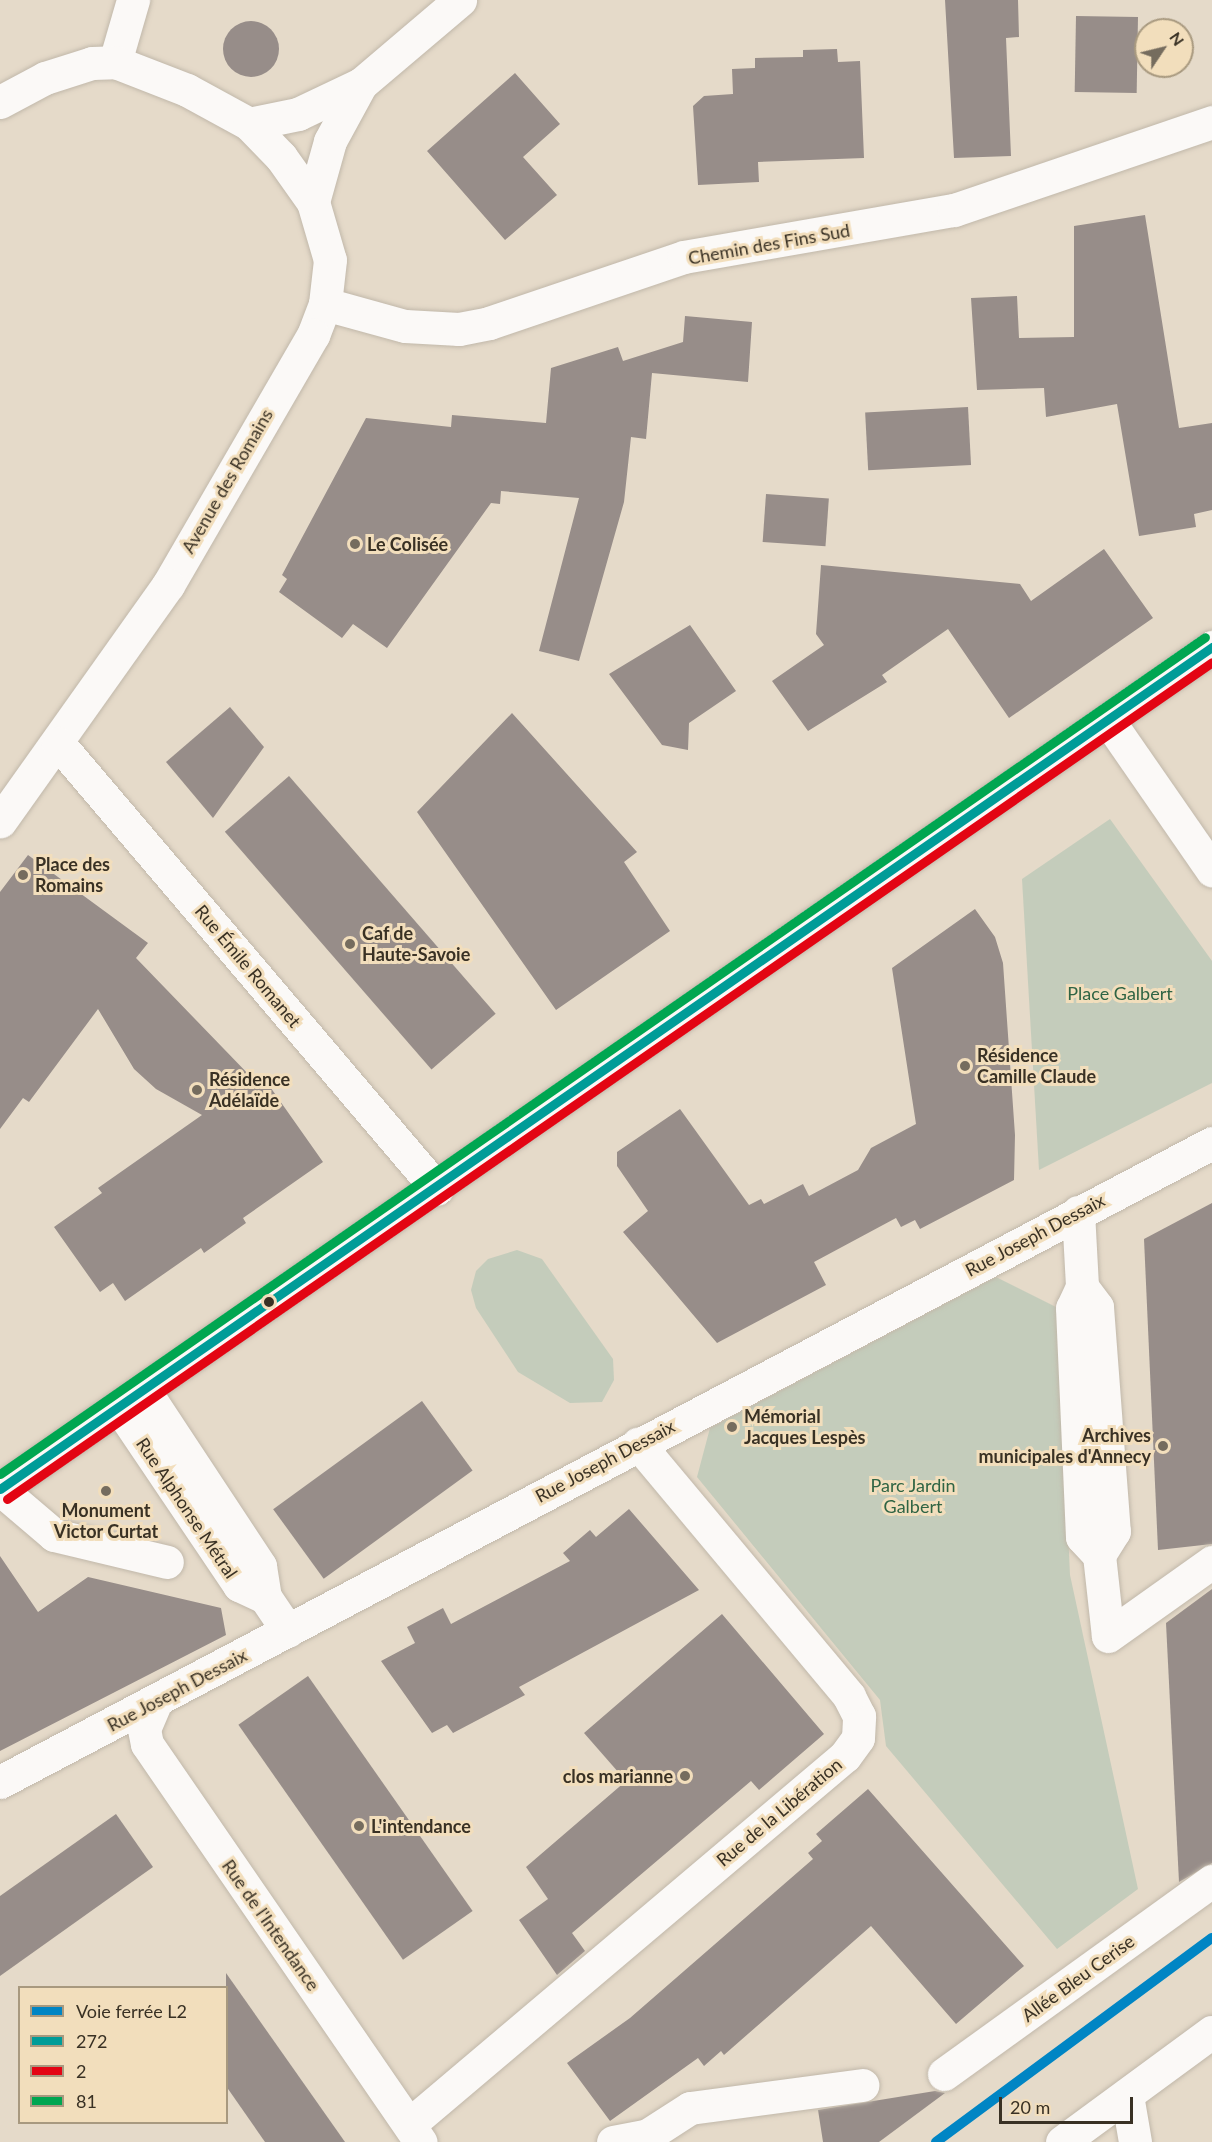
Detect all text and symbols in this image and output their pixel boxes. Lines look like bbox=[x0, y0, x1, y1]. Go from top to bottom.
north arrow bbox=[1134, 18, 1194, 78]
text: N bbox=[1166, 28, 1189, 49]
street label: Chemin des Fins Sud bbox=[686, 219, 852, 269]
street label: Avenue des Romains bbox=[177, 405, 277, 557]
place label: Le Colisée bbox=[367, 533, 448, 555]
marker: Le Colisée bbox=[348, 537, 362, 551]
place label: Place des Romains bbox=[35, 854, 110, 896]
marker: Place des Romains bbox=[16, 868, 30, 882]
street label: Rue Émile Romanet bbox=[190, 900, 306, 1032]
place label: Caf de Haute-Savoie bbox=[362, 923, 470, 966]
marker: Caf de Haute-Savoie bbox=[343, 937, 357, 951]
park label: Place Galbert bbox=[1067, 982, 1173, 1004]
place label: Résidence Camille Claude bbox=[977, 1045, 1096, 1088]
marker: Résidence Camille Claude bbox=[958, 1059, 972, 1073]
place label: Résidence Adélaïde bbox=[209, 1069, 290, 1112]
marker: Résidence Adélaïde bbox=[190, 1083, 204, 1097]
street label: Rue Joseph Dessaix bbox=[961, 1189, 1109, 1281]
unlabelled marker bbox=[263, 1296, 275, 1308]
place label: Mémorial Jacques Lespès bbox=[744, 1406, 866, 1448]
street label: Rue Joseph Dessaix bbox=[531, 1415, 679, 1507]
marker: Mémorial Jacques Lespès bbox=[725, 1420, 739, 1434]
place label: Archives municipales d'Annecy bbox=[979, 1425, 1151, 1468]
street label: Rue Alphonse Métral bbox=[132, 1433, 242, 1583]
marker: Archives municipales d'Annecy bbox=[1156, 1439, 1170, 1453]
park label: Parc Jardin Galbert bbox=[870, 1475, 956, 1518]
marker: Monument Victor Curtat bbox=[99, 1484, 113, 1498]
place label: Monument Victor Curtat bbox=[54, 1500, 158, 1543]
street label: Rue Joseph Dessaix bbox=[103, 1644, 251, 1736]
street label: Rue de la Libération bbox=[712, 1753, 846, 1871]
place label: clos marianne bbox=[563, 1765, 673, 1787]
marker: clos marianne bbox=[678, 1769, 692, 1783]
place label: L'intendance bbox=[371, 1815, 471, 1837]
marker: L'intendance bbox=[352, 1819, 366, 1833]
street label: Rue de l'Intendance bbox=[218, 1855, 324, 1995]
street label: Allée Bleu Cerise bbox=[1018, 1930, 1138, 2026]
legend bbox=[18, 1986, 228, 2124]
text: Voie ferrée L2 bbox=[76, 2000, 187, 2022]
text: 272 bbox=[76, 2030, 107, 2052]
text: 2 bbox=[76, 2060, 86, 2082]
scale bar bbox=[1002, 2085, 1136, 2123]
text: 81 bbox=[76, 2090, 97, 2112]
text: 20 m bbox=[1010, 2096, 1050, 2118]

